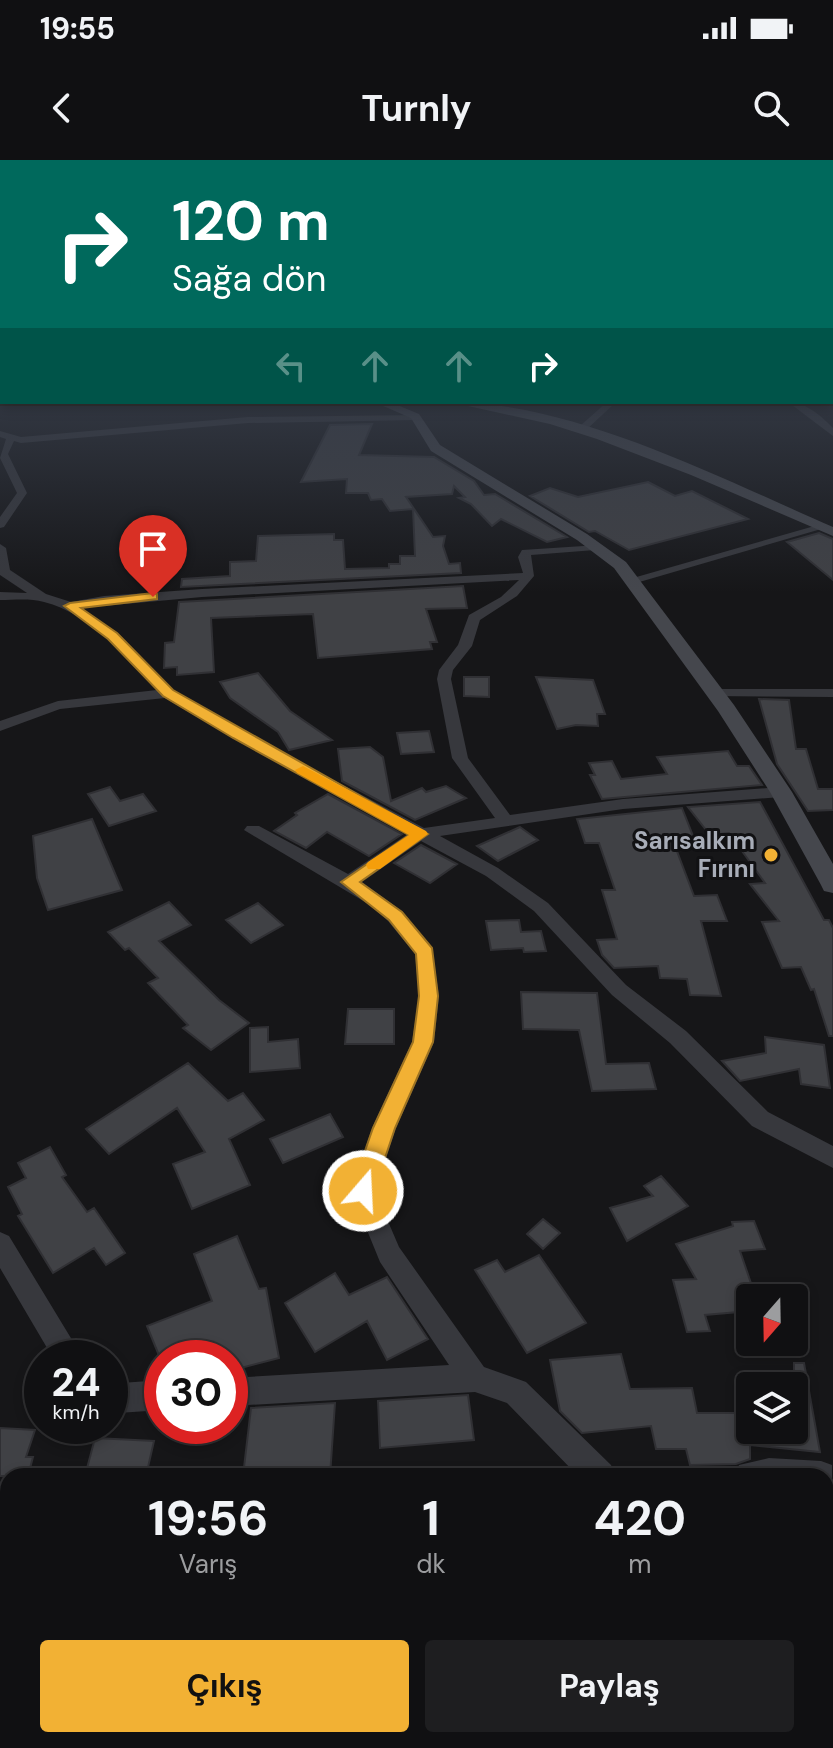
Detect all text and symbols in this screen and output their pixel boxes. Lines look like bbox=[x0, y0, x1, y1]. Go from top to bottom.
text: 19:55 bbox=[40, 9, 115, 48]
text: Turnly bbox=[361, 85, 472, 132]
icon: back bbox=[40, 86, 84, 130]
icon: search bbox=[749, 86, 793, 130]
text: 120 m bbox=[172, 184, 330, 257]
icon: right bbox=[40, 192, 144, 296]
text: Sağa dön bbox=[172, 255, 326, 302]
icon: left bbox=[269, 344, 313, 388]
icon: ahead bbox=[353, 344, 397, 388]
icon: ahead bbox=[437, 344, 481, 388]
icon: right bbox=[521, 344, 565, 388]
pin bbox=[119, 515, 187, 597]
icon: arrive bbox=[131, 527, 175, 571]
place label: Sarısalkım Fırını bbox=[634, 825, 755, 884]
marker: Sarısalkım Fırını bbox=[762, 846, 780, 864]
position arrow bbox=[321, 1149, 405, 1233]
north arrow bbox=[736, 1284, 808, 1356]
map controls bbox=[736, 1284, 808, 1444]
speed limit sign: 30 bbox=[144, 1340, 248, 1444]
text: 24 bbox=[52, 1356, 100, 1408]
button: layers bbox=[736, 1372, 808, 1444]
text: km/h bbox=[52, 1399, 100, 1425]
text: 19:56 bbox=[148, 1487, 268, 1550]
text: 1 bbox=[422, 1487, 440, 1550]
text: 420 bbox=[594, 1487, 686, 1550]
text: Varış bbox=[179, 1547, 237, 1581]
text: dk bbox=[416, 1547, 446, 1581]
text: m bbox=[628, 1547, 651, 1581]
button: Çıkış bbox=[40, 1640, 409, 1732]
button: Paylaş bbox=[425, 1640, 794, 1732]

